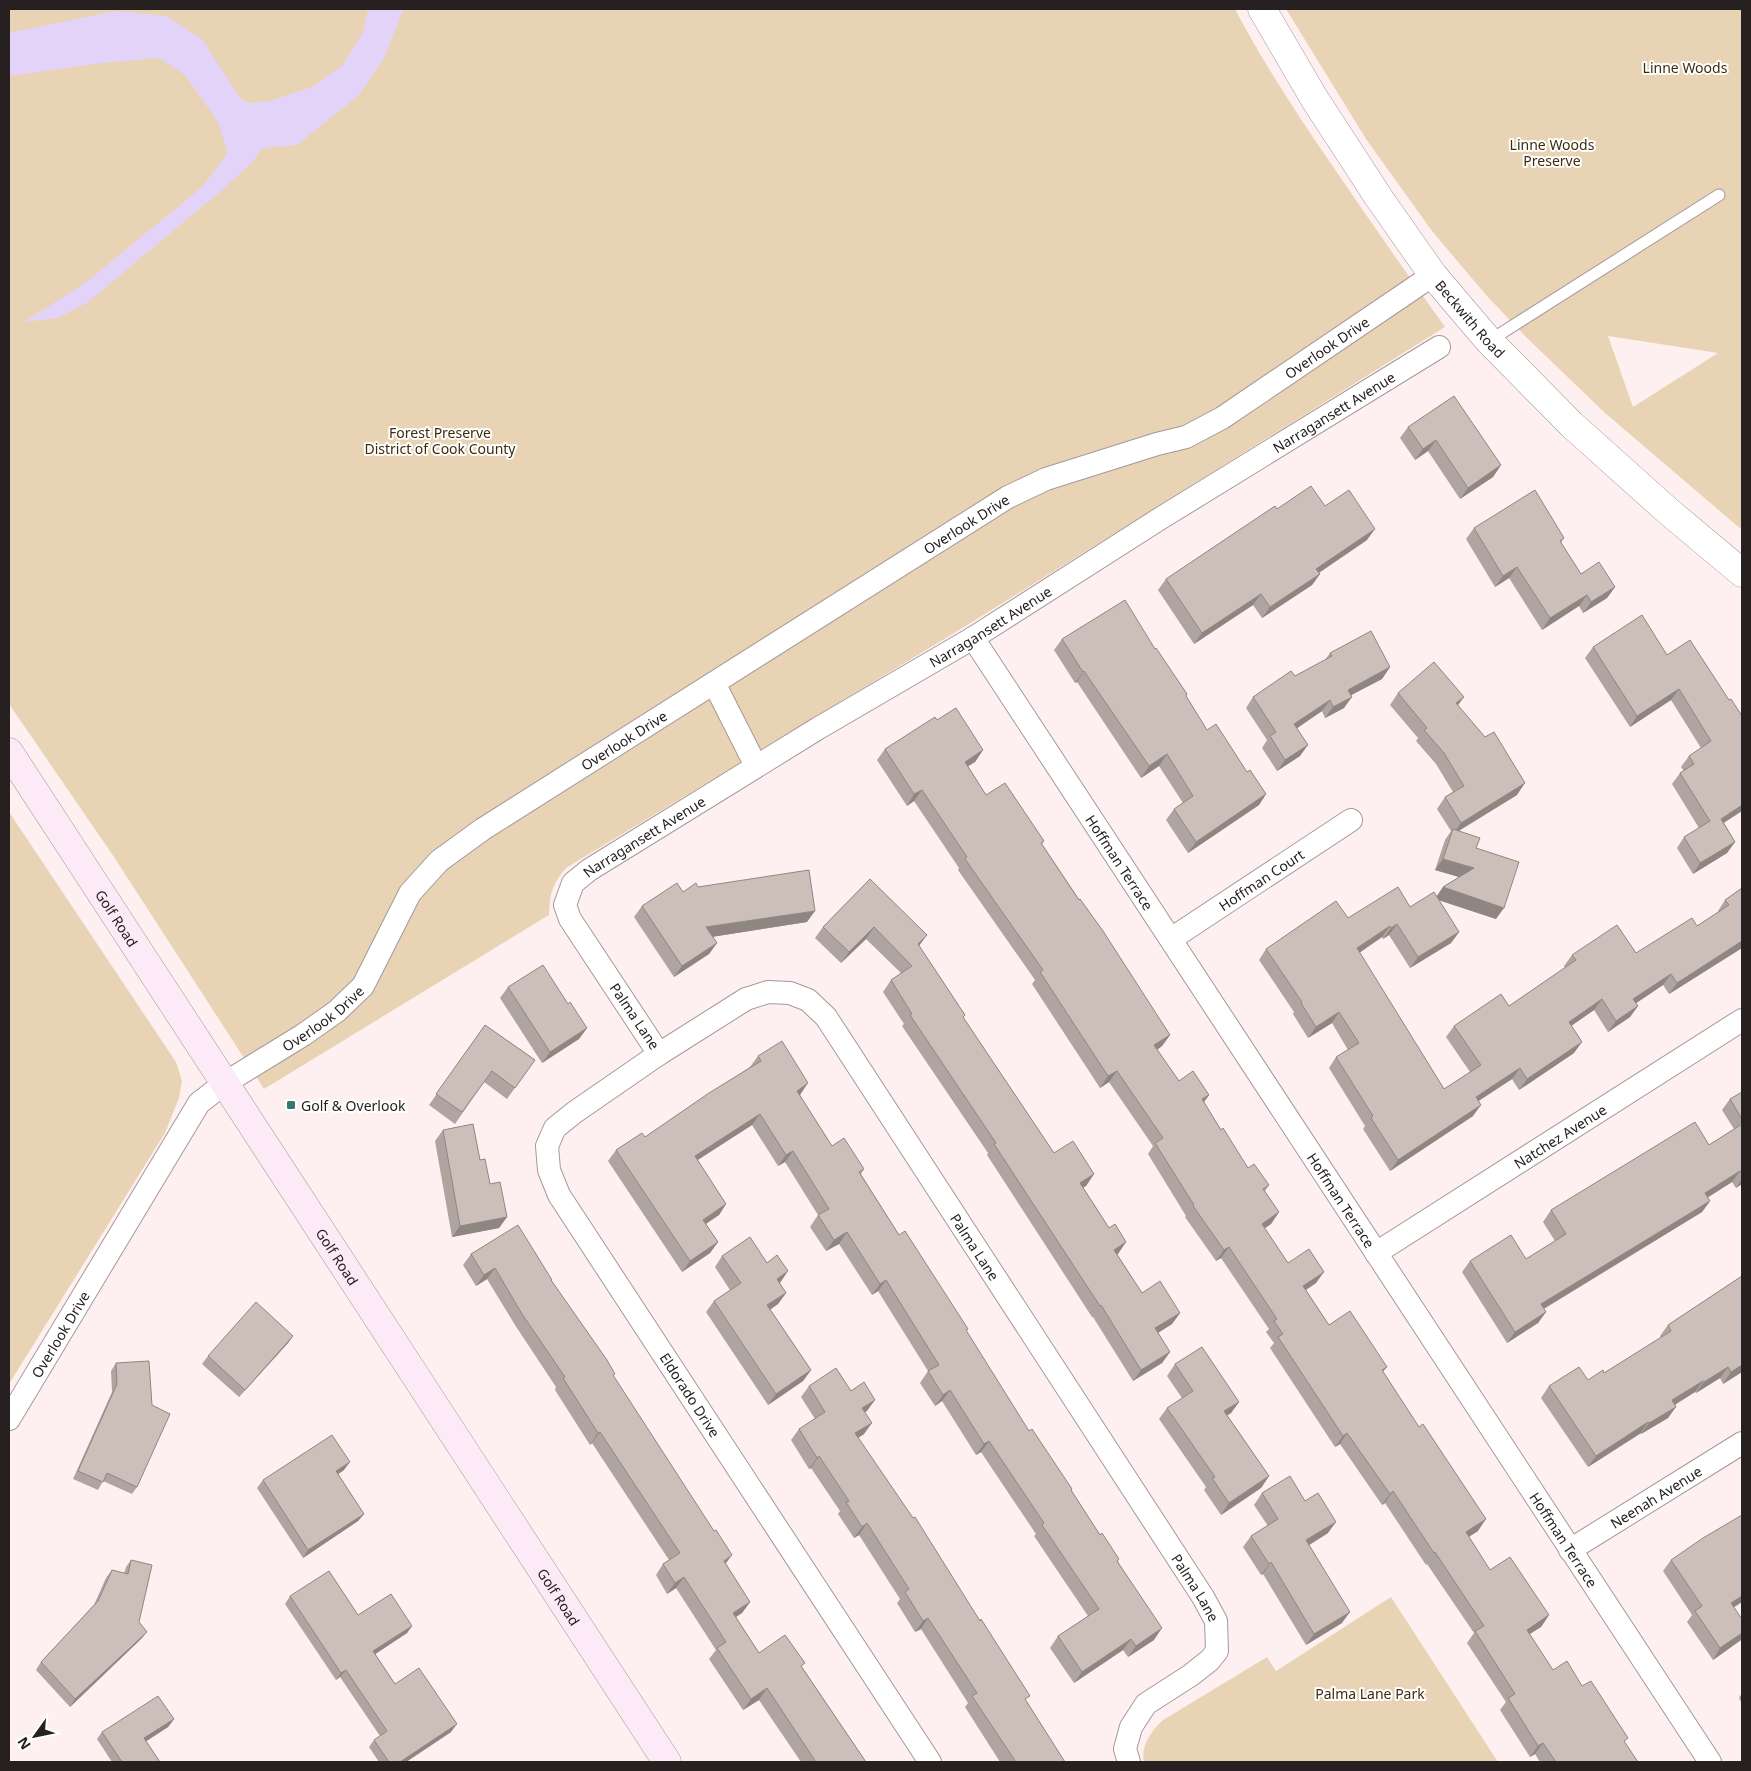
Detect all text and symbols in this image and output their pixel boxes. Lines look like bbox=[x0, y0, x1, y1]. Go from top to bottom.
park label: Linne Woods bbox=[1643, 58, 1728, 77]
park label: Linne Woods Preserve bbox=[1510, 135, 1595, 170]
street label: Beckwith Road bbox=[1432, 276, 1509, 362]
street label: Overlook Drive bbox=[1281, 312, 1373, 383]
street label: Narragansett Avenue bbox=[1269, 367, 1399, 457]
park label: Forest Preserve District of Cook County bbox=[364, 423, 516, 458]
street label: Overlook Drive bbox=[919, 489, 1013, 558]
street label: Narragansett Avenue bbox=[925, 581, 1055, 671]
street label: Overlook Drive bbox=[577, 706, 670, 774]
street label: Narragansett Avenue bbox=[579, 791, 709, 881]
street label: Hoffman Terrace bbox=[1082, 811, 1158, 914]
street label: Hoffman Court bbox=[1215, 844, 1307, 915]
street label: Golf Road bbox=[92, 886, 143, 950]
street label: Palma Lane bbox=[606, 979, 664, 1053]
street label: Overlook Drive bbox=[278, 981, 368, 1055]
place label: Golf & Overlook bbox=[301, 1096, 406, 1115]
marker: Golf & Overlook bbox=[285, 1099, 297, 1111]
street label: Natchez Avenue bbox=[1510, 1099, 1610, 1172]
street label: Hoffman Terrace bbox=[1303, 1149, 1380, 1251]
street label: Palma Lane bbox=[947, 1209, 1004, 1284]
street label: Golf Road bbox=[312, 1224, 363, 1289]
street label: Overlook Drive bbox=[27, 1287, 93, 1381]
street label: Eldorado Drive bbox=[656, 1349, 724, 1441]
street label: Neenah Avenue bbox=[1606, 1461, 1705, 1532]
street label: Hoffman Terrace bbox=[1526, 1488, 1602, 1591]
street label: Palma Lane bbox=[1168, 1550, 1224, 1625]
street label: Golf Road bbox=[534, 1564, 585, 1629]
park label: Palma Lane Park bbox=[1315, 1684, 1425, 1703]
north arrow bbox=[10, 1711, 60, 1761]
text: N bbox=[13, 1733, 35, 1753]

